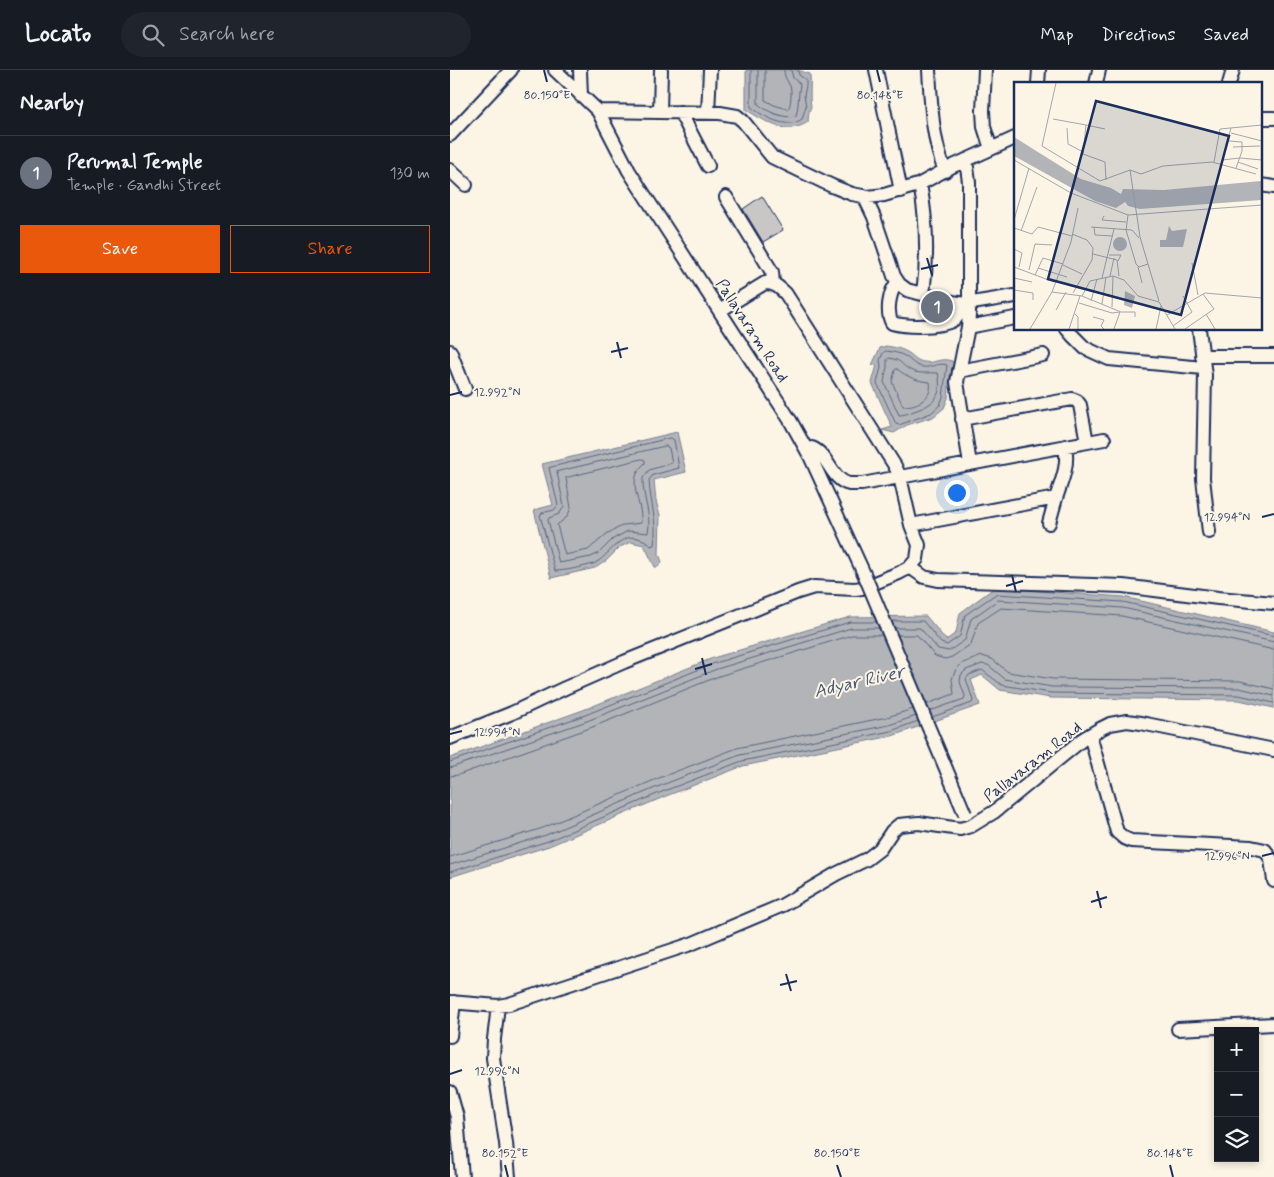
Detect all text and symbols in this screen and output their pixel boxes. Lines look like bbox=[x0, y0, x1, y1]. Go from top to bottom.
search box bbox=[121, 12, 471, 57]
text: Locato bbox=[25, 19, 91, 50]
icon: search bbox=[139, 21, 167, 49]
text: Search here bbox=[179, 22, 275, 47]
text: Map bbox=[1041, 23, 1074, 47]
text: Directions bbox=[1102, 23, 1176, 47]
text: Saved bbox=[1204, 23, 1249, 47]
inset map bbox=[1014, 82, 1262, 330]
text: 80.150°E bbox=[524, 88, 570, 104]
text: 80.148°E bbox=[857, 88, 903, 104]
text: Nearby bbox=[20, 89, 84, 117]
text: Perumal Temple bbox=[67, 150, 203, 175]
text: 1 bbox=[32, 163, 40, 184]
text: 130 m bbox=[389, 163, 430, 184]
text: Temple · Gandhi Street bbox=[67, 175, 221, 196]
button: Save bbox=[20, 225, 220, 273]
button: Share bbox=[230, 225, 430, 273]
street label: Pallavaram Road bbox=[710, 275, 793, 387]
pin: 1 bbox=[921, 288, 953, 326]
text: 12.992°N bbox=[474, 385, 520, 401]
your location bbox=[944, 480, 970, 506]
text: 12.994°N bbox=[1204, 510, 1250, 526]
water label: Adyar River bbox=[812, 659, 909, 704]
street label: Pallavaram Road bbox=[979, 717, 1086, 807]
text: 12.994°N bbox=[474, 725, 520, 741]
text: 12.996°N bbox=[1204, 849, 1250, 865]
map controls bbox=[1214, 1027, 1259, 1162]
button: + bbox=[1214, 1027, 1259, 1072]
text: 12.996°N bbox=[474, 1064, 520, 1080]
button: − bbox=[1214, 1072, 1259, 1117]
button: layers bbox=[1214, 1117, 1259, 1162]
text: 80.152°E bbox=[482, 1146, 528, 1162]
text: 80.150°E bbox=[814, 1146, 860, 1162]
text: 80.148°E bbox=[1147, 1146, 1193, 1162]

